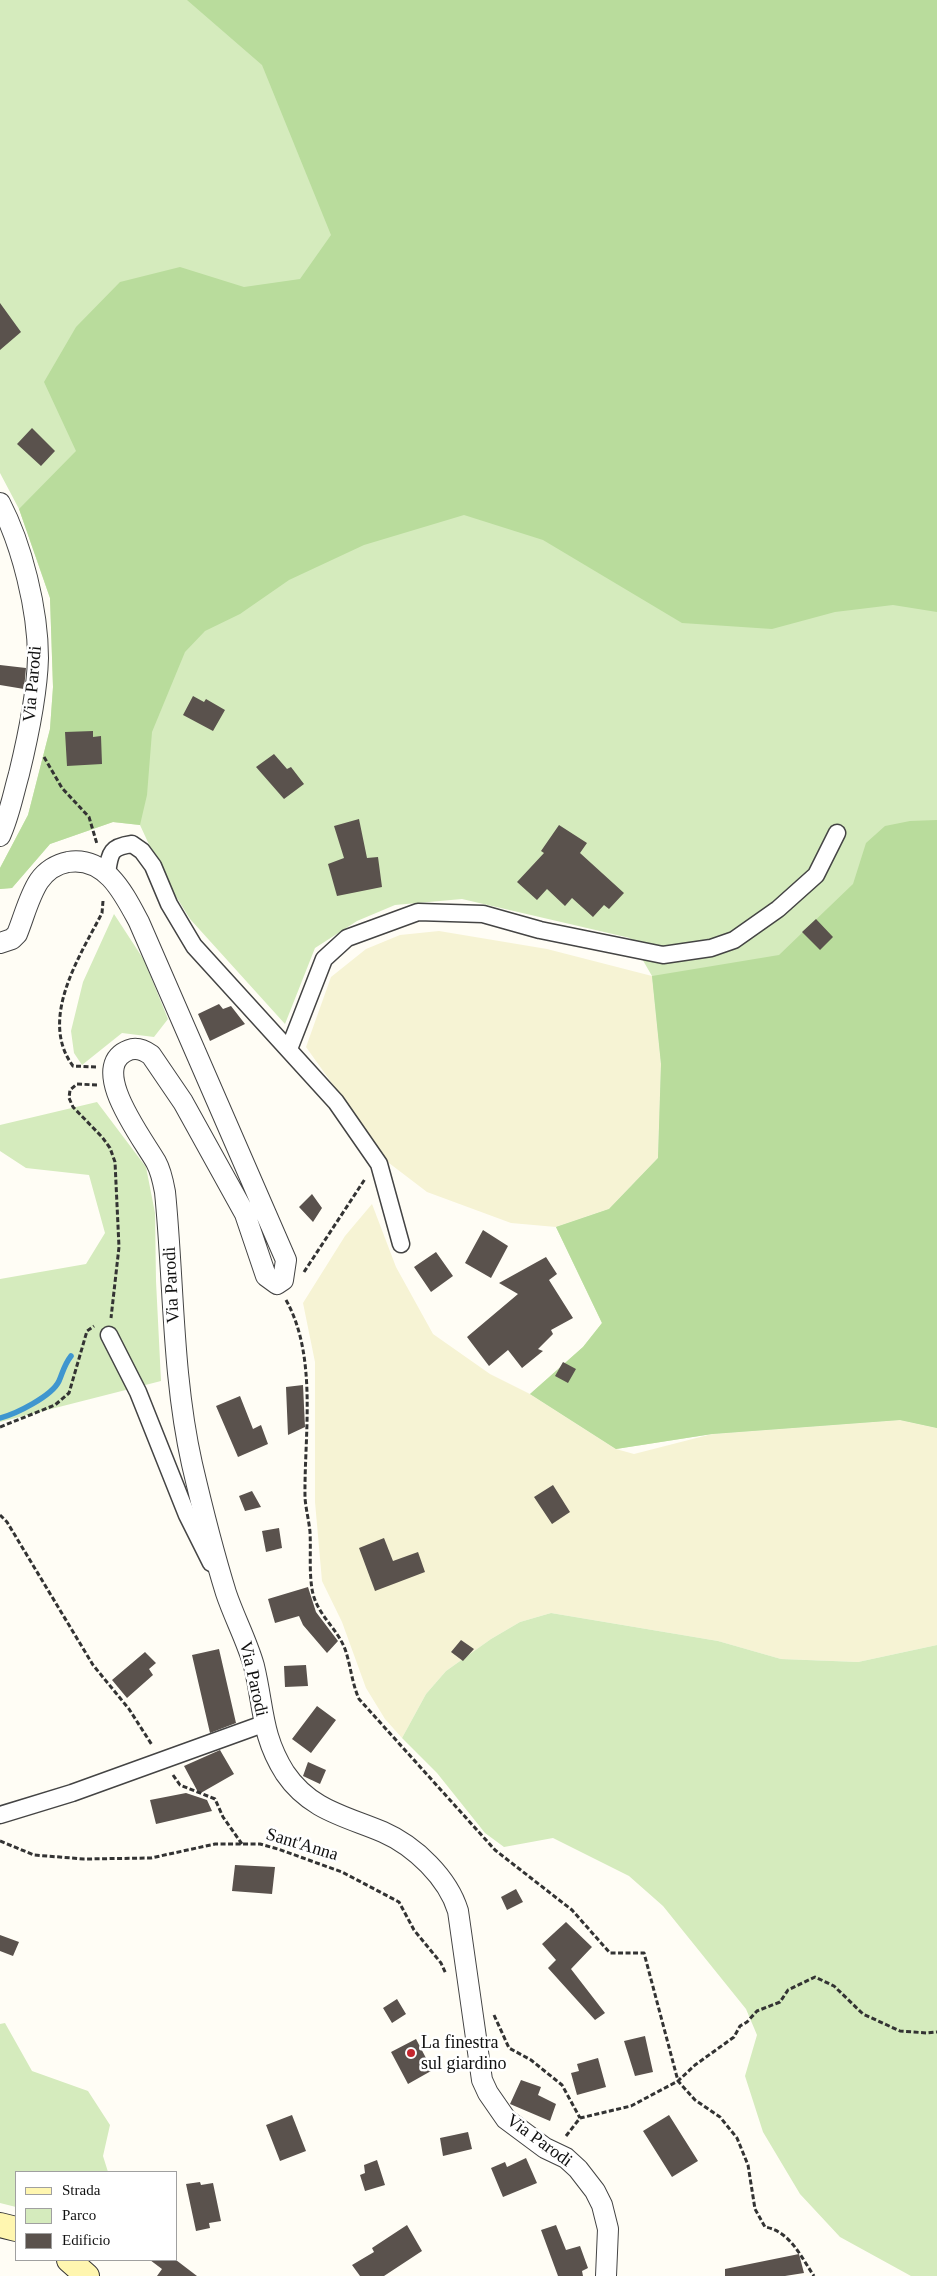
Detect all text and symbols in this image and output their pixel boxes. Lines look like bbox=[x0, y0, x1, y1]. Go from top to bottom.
street label: Via Parodi bbox=[19, 645, 47, 723]
street label: Via Parodi bbox=[159, 1246, 185, 1324]
street label: Via Parodi bbox=[234, 1639, 272, 1719]
street label: Sant'Anna bbox=[263, 1824, 341, 1866]
place label: La finestra sul giardino bbox=[421, 2032, 506, 2074]
marker: La finestra sul giardino bbox=[405, 2047, 417, 2059]
street label: Via Parodi bbox=[502, 2110, 576, 2172]
legend bbox=[15, 2171, 178, 2261]
text: Strada bbox=[62, 2182, 100, 2198]
text: Parco bbox=[62, 2207, 96, 2223]
text: Edificio bbox=[62, 2232, 110, 2248]

